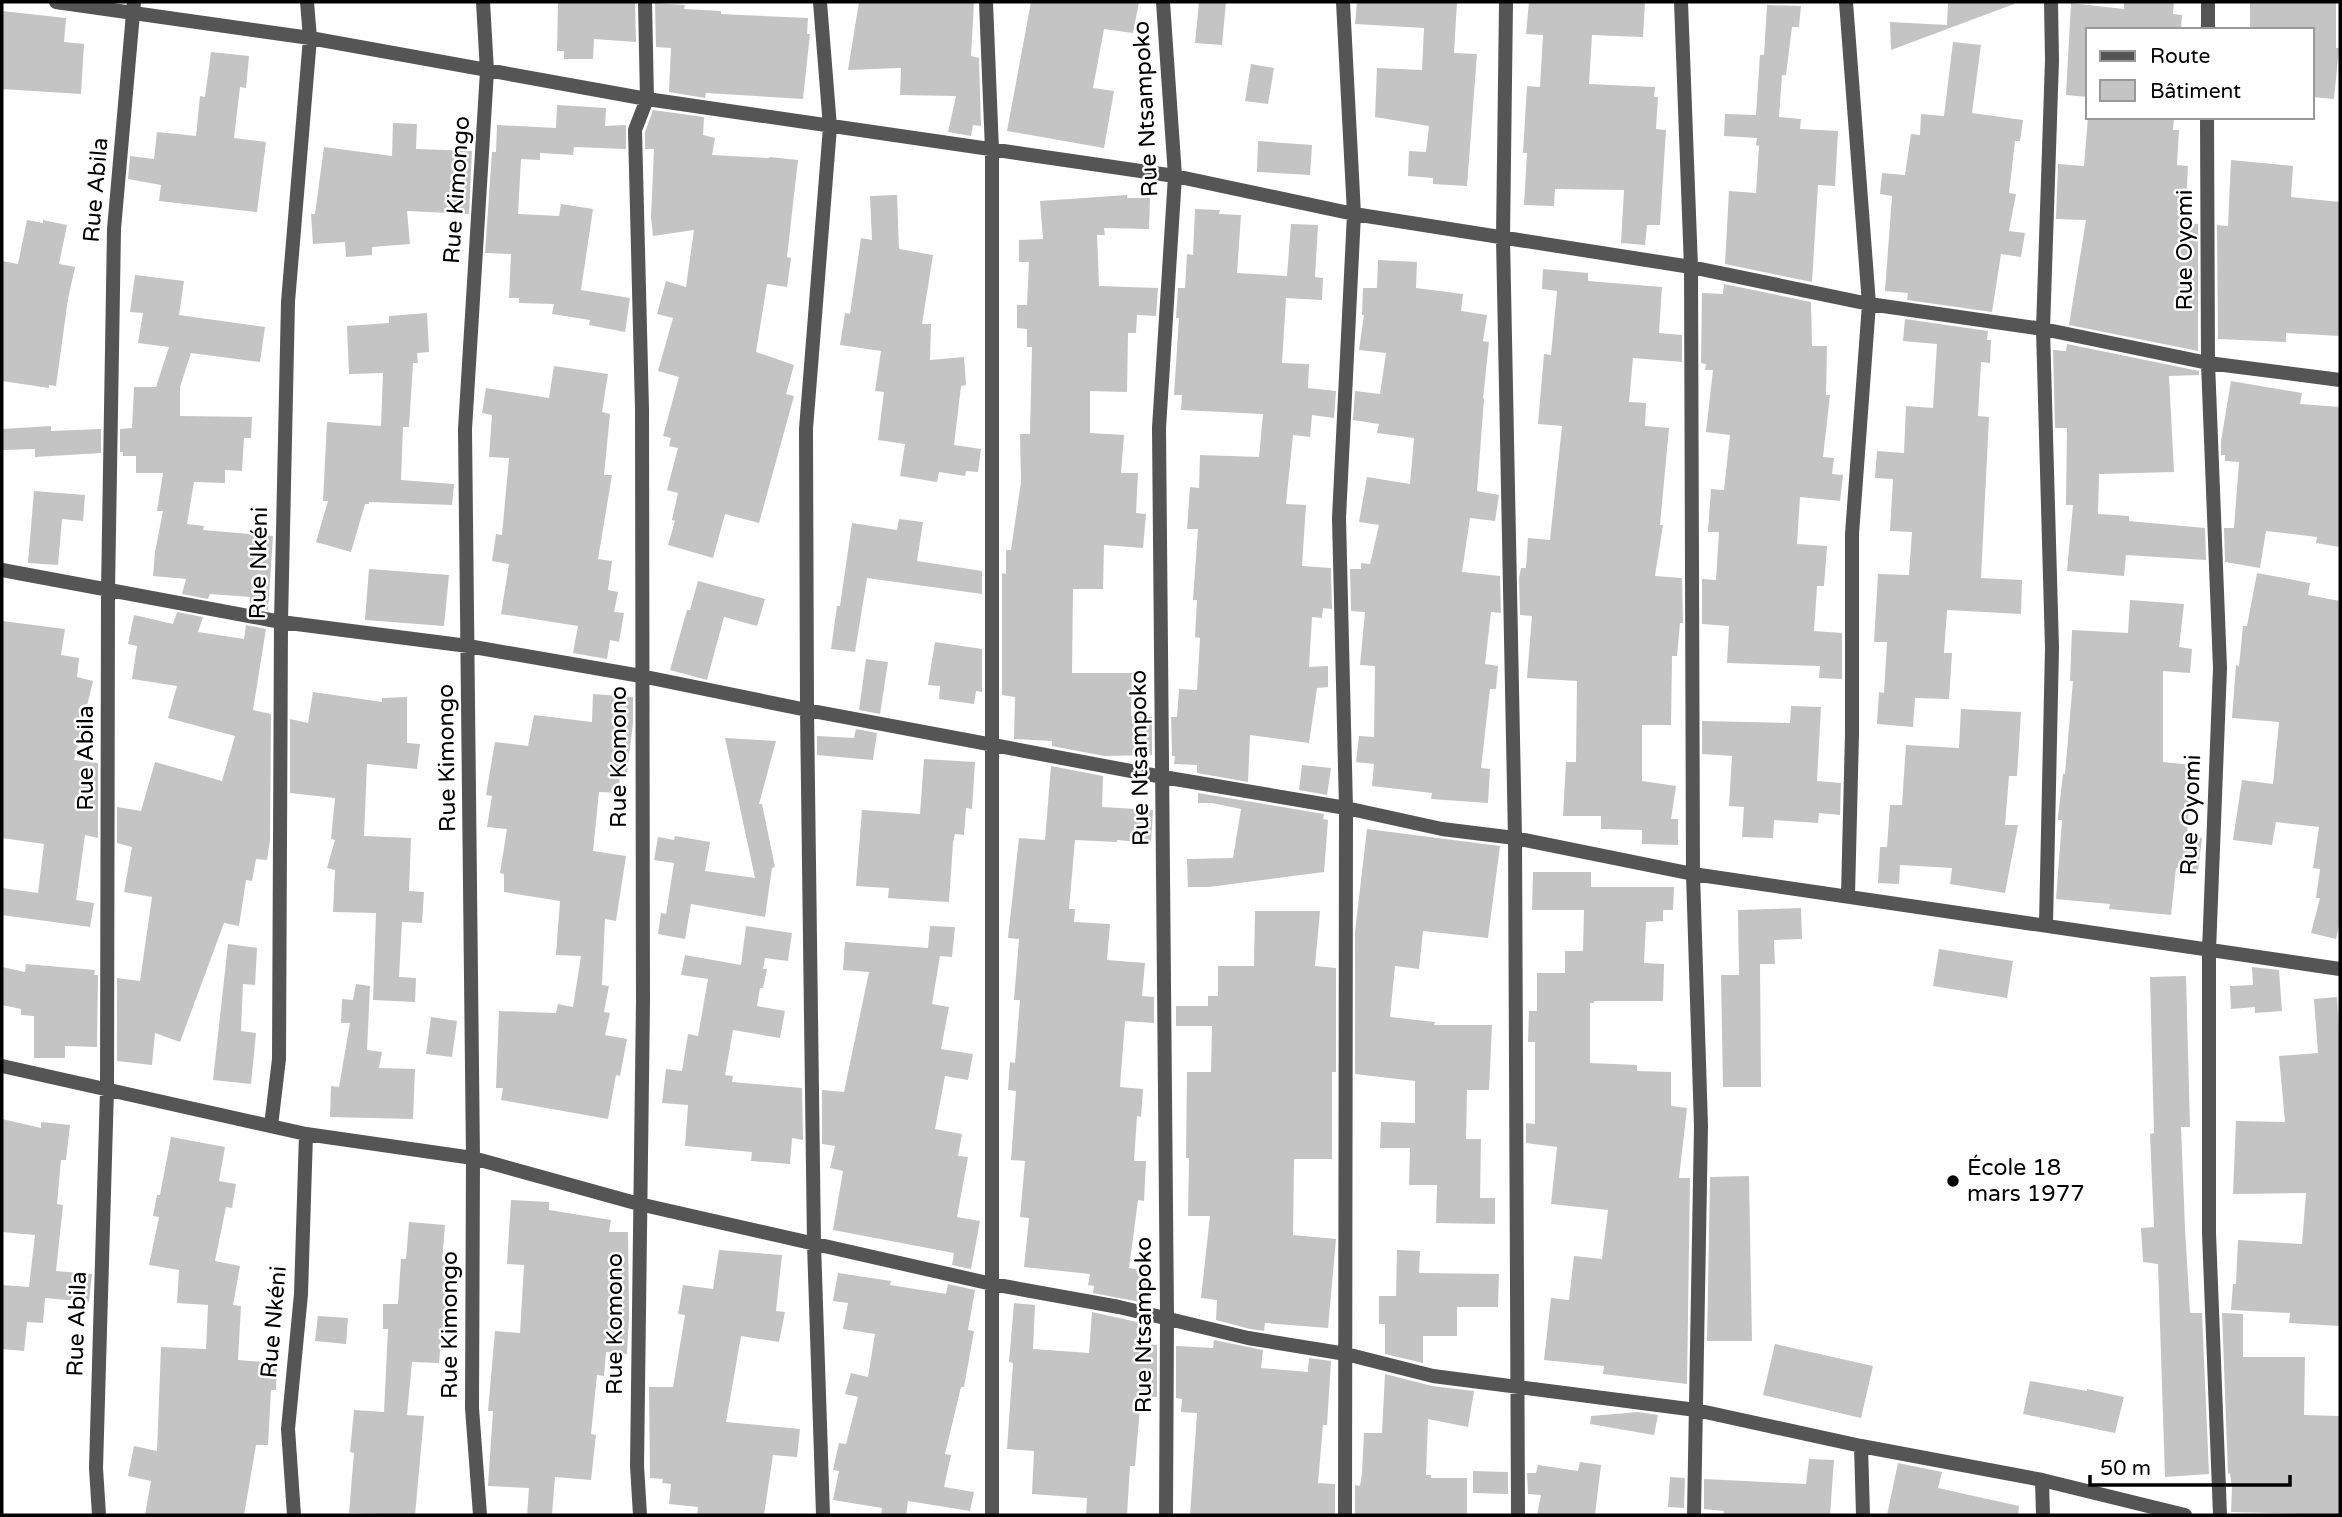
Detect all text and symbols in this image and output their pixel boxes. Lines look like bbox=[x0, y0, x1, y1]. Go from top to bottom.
street label: Rue Ntsampoko bbox=[1127, 20, 1165, 198]
legend bbox=[2086, 28, 2314, 119]
text: Route bbox=[2150, 44, 2210, 69]
text: Bâtiment bbox=[2150, 79, 2241, 104]
street label: Rue Kimongo bbox=[438, 115, 476, 265]
street label: Rue Abila bbox=[77, 136, 115, 244]
street label: Rue Oyomi bbox=[2171, 189, 2199, 311]
street label: Rue Nkéni bbox=[244, 506, 274, 620]
street label: Rue Ntsampoko bbox=[1124, 670, 1156, 846]
street label: Rue Kimongo bbox=[432, 684, 462, 832]
street label: Rue Komono bbox=[605, 686, 633, 828]
street label: Rue Abila bbox=[72, 705, 100, 811]
street label: Rue Oyomi bbox=[2175, 754, 2207, 876]
place label: École 18 mars 1977 bbox=[1967, 1154, 2085, 1208]
marker: École 18 mars 1977 bbox=[1945, 1173, 1961, 1189]
street label: Rue Ntsampoko bbox=[1130, 1237, 1158, 1413]
street label: Rue Kimongo bbox=[436, 1251, 464, 1399]
street label: Rue Komono bbox=[601, 1253, 629, 1395]
street label: Rue Nkéni bbox=[255, 1265, 293, 1379]
street label: Rue Abila bbox=[61, 1271, 93, 1377]
scale bar bbox=[2090, 1444, 2290, 1488]
text: 50 m bbox=[2100, 1456, 2151, 1481]

